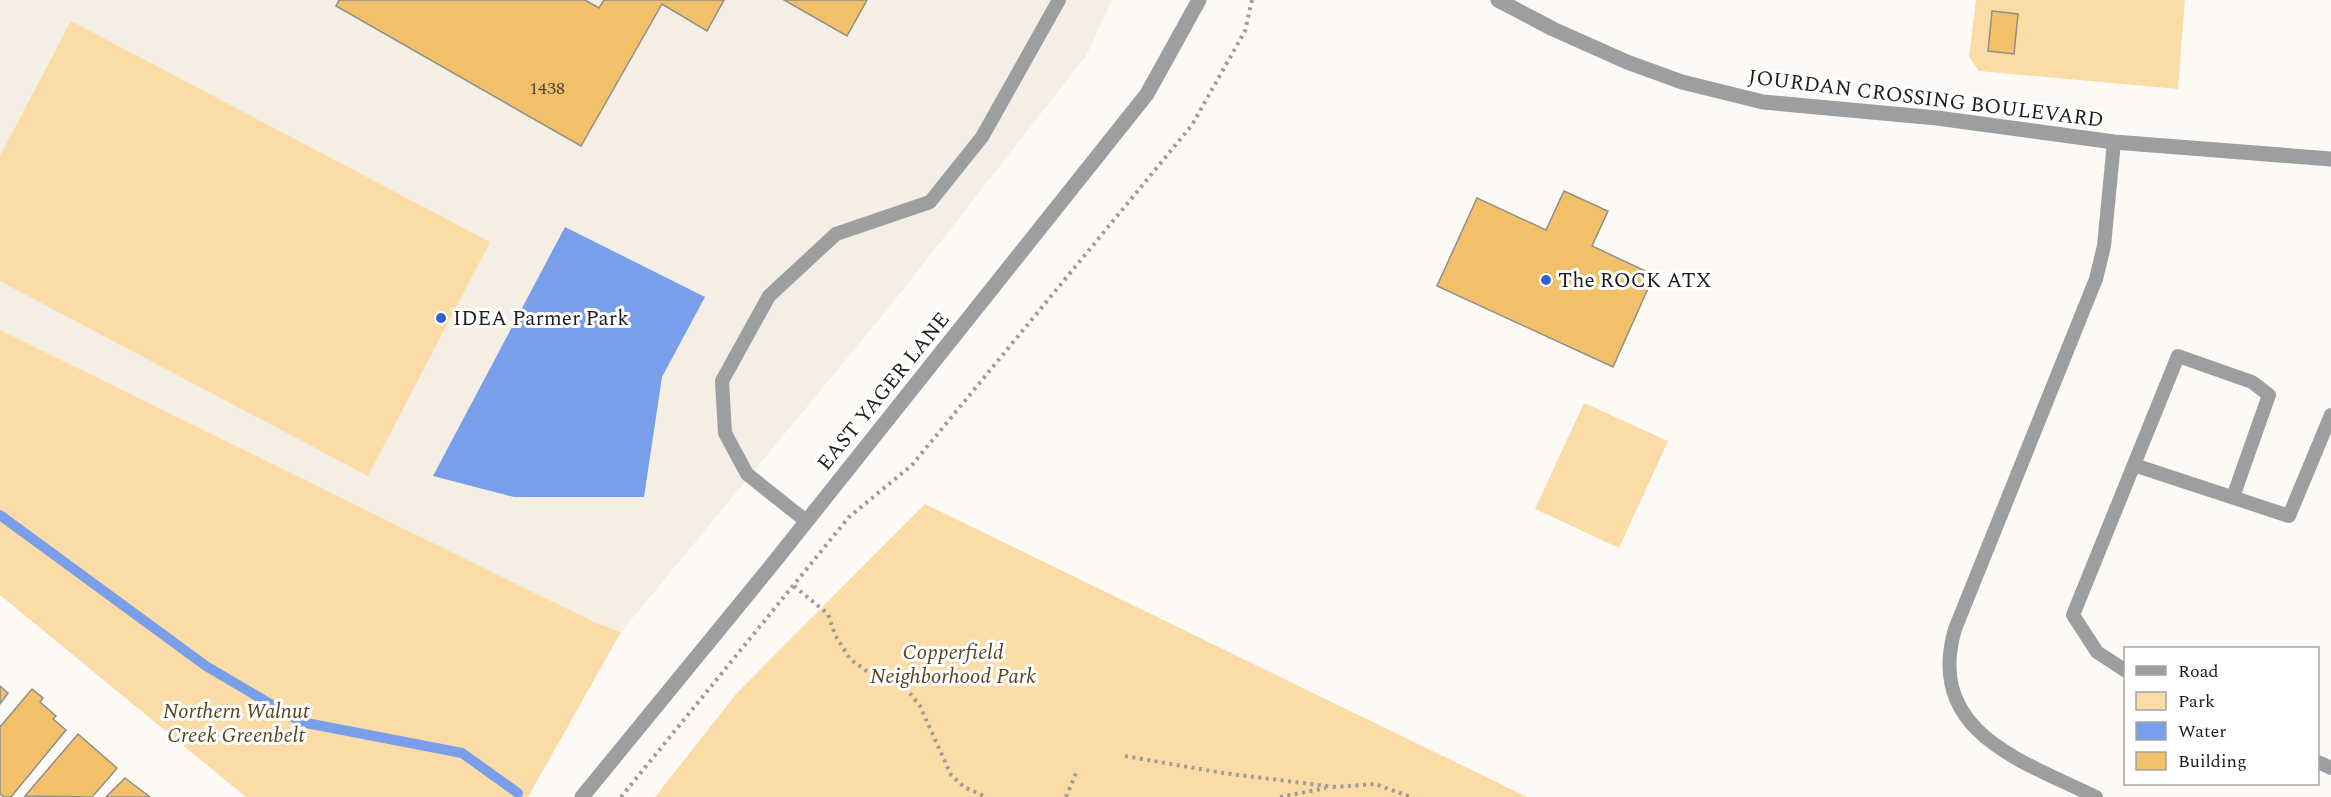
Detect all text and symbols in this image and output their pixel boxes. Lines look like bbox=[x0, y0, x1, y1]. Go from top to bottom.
street label: JOURDAN CROSSING BOULEVARD bbox=[1746, 61, 2105, 137]
house number: 1438 bbox=[529, 75, 565, 102]
place label: The ROCK ATX bbox=[1558, 265, 1711, 297]
marker: The ROCK ATX bbox=[1539, 273, 1553, 287]
place label: IDEA Parmer Park bbox=[453, 303, 629, 335]
street label: EAST YAGER LANE bbox=[810, 305, 958, 478]
marker: IDEA Parmer Park bbox=[434, 311, 448, 325]
park label: Copperfield Neighborhood Park bbox=[870, 637, 1036, 693]
legend bbox=[2124, 647, 2319, 785]
text: Road bbox=[2178, 658, 2219, 685]
text: Park bbox=[2178, 688, 2215, 715]
park label: Northern Walnut Creek Greenbelt bbox=[163, 696, 310, 752]
text: Water bbox=[2178, 718, 2226, 745]
text: Building bbox=[2178, 748, 2247, 775]

